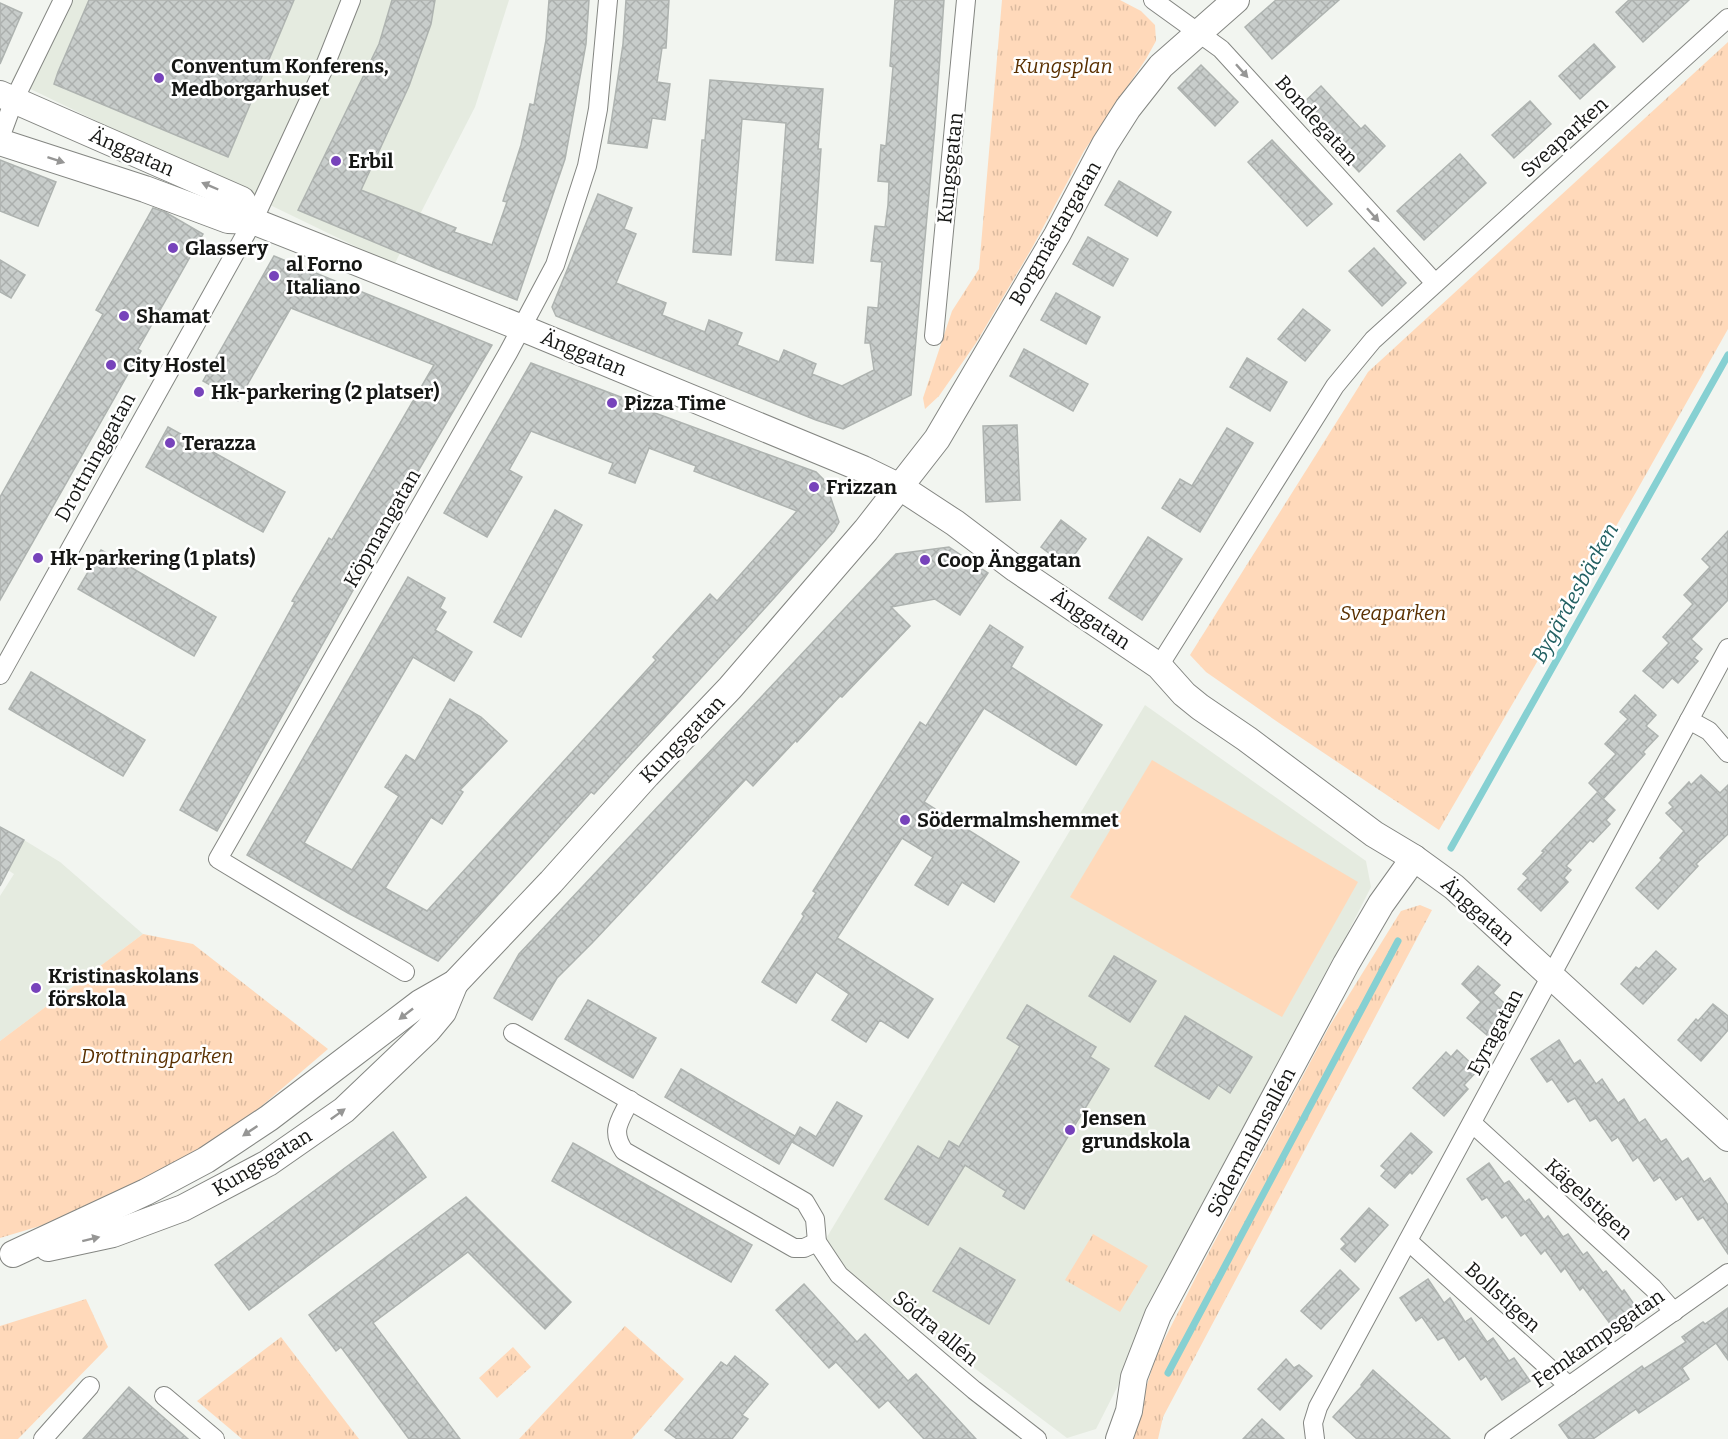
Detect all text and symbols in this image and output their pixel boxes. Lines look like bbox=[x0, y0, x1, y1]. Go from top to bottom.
place label: Conventum Konferens, Medborgarhuset bbox=[171, 54, 389, 101]
park label: Kungsplan bbox=[1013, 54, 1113, 78]
one-way arrow bbox=[1235, 64, 1249, 79]
street label: Bondegatan bbox=[1271, 70, 1364, 170]
marker: Conventum Konferens, Medborgarhuset bbox=[152, 71, 166, 85]
street label: Sveaparken bbox=[1516, 91, 1613, 182]
street label: Kungsgatan bbox=[932, 111, 968, 225]
street label: Änggatan bbox=[86, 123, 178, 181]
place label: Erbil bbox=[348, 149, 393, 173]
marker: Erbil bbox=[329, 154, 343, 168]
one-way arrow bbox=[47, 156, 65, 165]
street label: Borgmästargatan bbox=[1004, 157, 1106, 309]
one-way arrow bbox=[200, 181, 218, 191]
one-way arrow bbox=[1366, 208, 1380, 223]
place label: Glassery bbox=[185, 236, 269, 260]
marker: Glassery bbox=[166, 241, 180, 255]
place label: al Forno Italiano bbox=[286, 252, 363, 299]
marker: al Forno Italiano bbox=[267, 269, 281, 283]
place label: Shamat bbox=[136, 304, 210, 328]
marker: Shamat bbox=[117, 309, 131, 323]
street label: Änggatan bbox=[538, 325, 631, 381]
place label: City Hostel bbox=[123, 353, 226, 377]
marker: City Hostel bbox=[104, 358, 118, 372]
place label: Hk-parkering (2 platser) bbox=[211, 380, 440, 404]
marker: Hk-parkering (2 platser) bbox=[192, 385, 206, 399]
street label: Drottninggatan bbox=[50, 388, 140, 526]
place label: Pizza Time bbox=[624, 391, 726, 415]
marker: Pizza Time bbox=[605, 396, 619, 410]
place label: Terazza bbox=[182, 431, 256, 455]
marker: Terazza bbox=[163, 436, 177, 450]
street label: Köpmangatan bbox=[339, 465, 426, 591]
place label: Frizzan bbox=[826, 475, 897, 499]
marker: Frizzan bbox=[807, 480, 821, 494]
water label: Bygärdesbäcken bbox=[1526, 518, 1624, 668]
place label: Hk-parkering (1 plats) bbox=[50, 546, 256, 570]
place label: Coop Änggatan bbox=[937, 548, 1081, 572]
marker: Hk-parkering (1 plats) bbox=[31, 551, 45, 565]
marker: Coop Änggatan bbox=[918, 553, 932, 567]
street label: Änggatan bbox=[1047, 584, 1135, 654]
park label: Sveaparken bbox=[1340, 601, 1446, 625]
street label: Kungsgatan bbox=[635, 690, 730, 788]
place label: Södermalmshemmet bbox=[917, 808, 1119, 832]
marker: Södermalmshemmet bbox=[898, 813, 912, 827]
street label: Änggatan bbox=[1436, 872, 1520, 950]
place label: Kristinaskolans förskola bbox=[48, 964, 199, 1011]
marker: Kristinaskolans förskola bbox=[29, 981, 43, 995]
street label: Eyragatan bbox=[1462, 985, 1528, 1079]
one-way arrow bbox=[398, 1008, 414, 1020]
park label: Drottningparken bbox=[81, 1044, 233, 1068]
street label: Södermalmsallén bbox=[1202, 1063, 1301, 1221]
place label: Jensen grundskola bbox=[1081, 1106, 1190, 1153]
one-way arrow bbox=[330, 1108, 346, 1120]
street label: Kungsgatan bbox=[208, 1123, 316, 1201]
marker: Jensen grundskola bbox=[1063, 1123, 1077, 1137]
one-way arrow bbox=[242, 1125, 258, 1136]
street label: Kägelstigen bbox=[1540, 1154, 1638, 1245]
one-way arrow bbox=[82, 1234, 100, 1244]
street label: Bollstigen bbox=[1460, 1257, 1546, 1337]
street label: Femkampsgatan bbox=[1528, 1283, 1669, 1392]
street label: Södra allén bbox=[888, 1285, 984, 1371]

